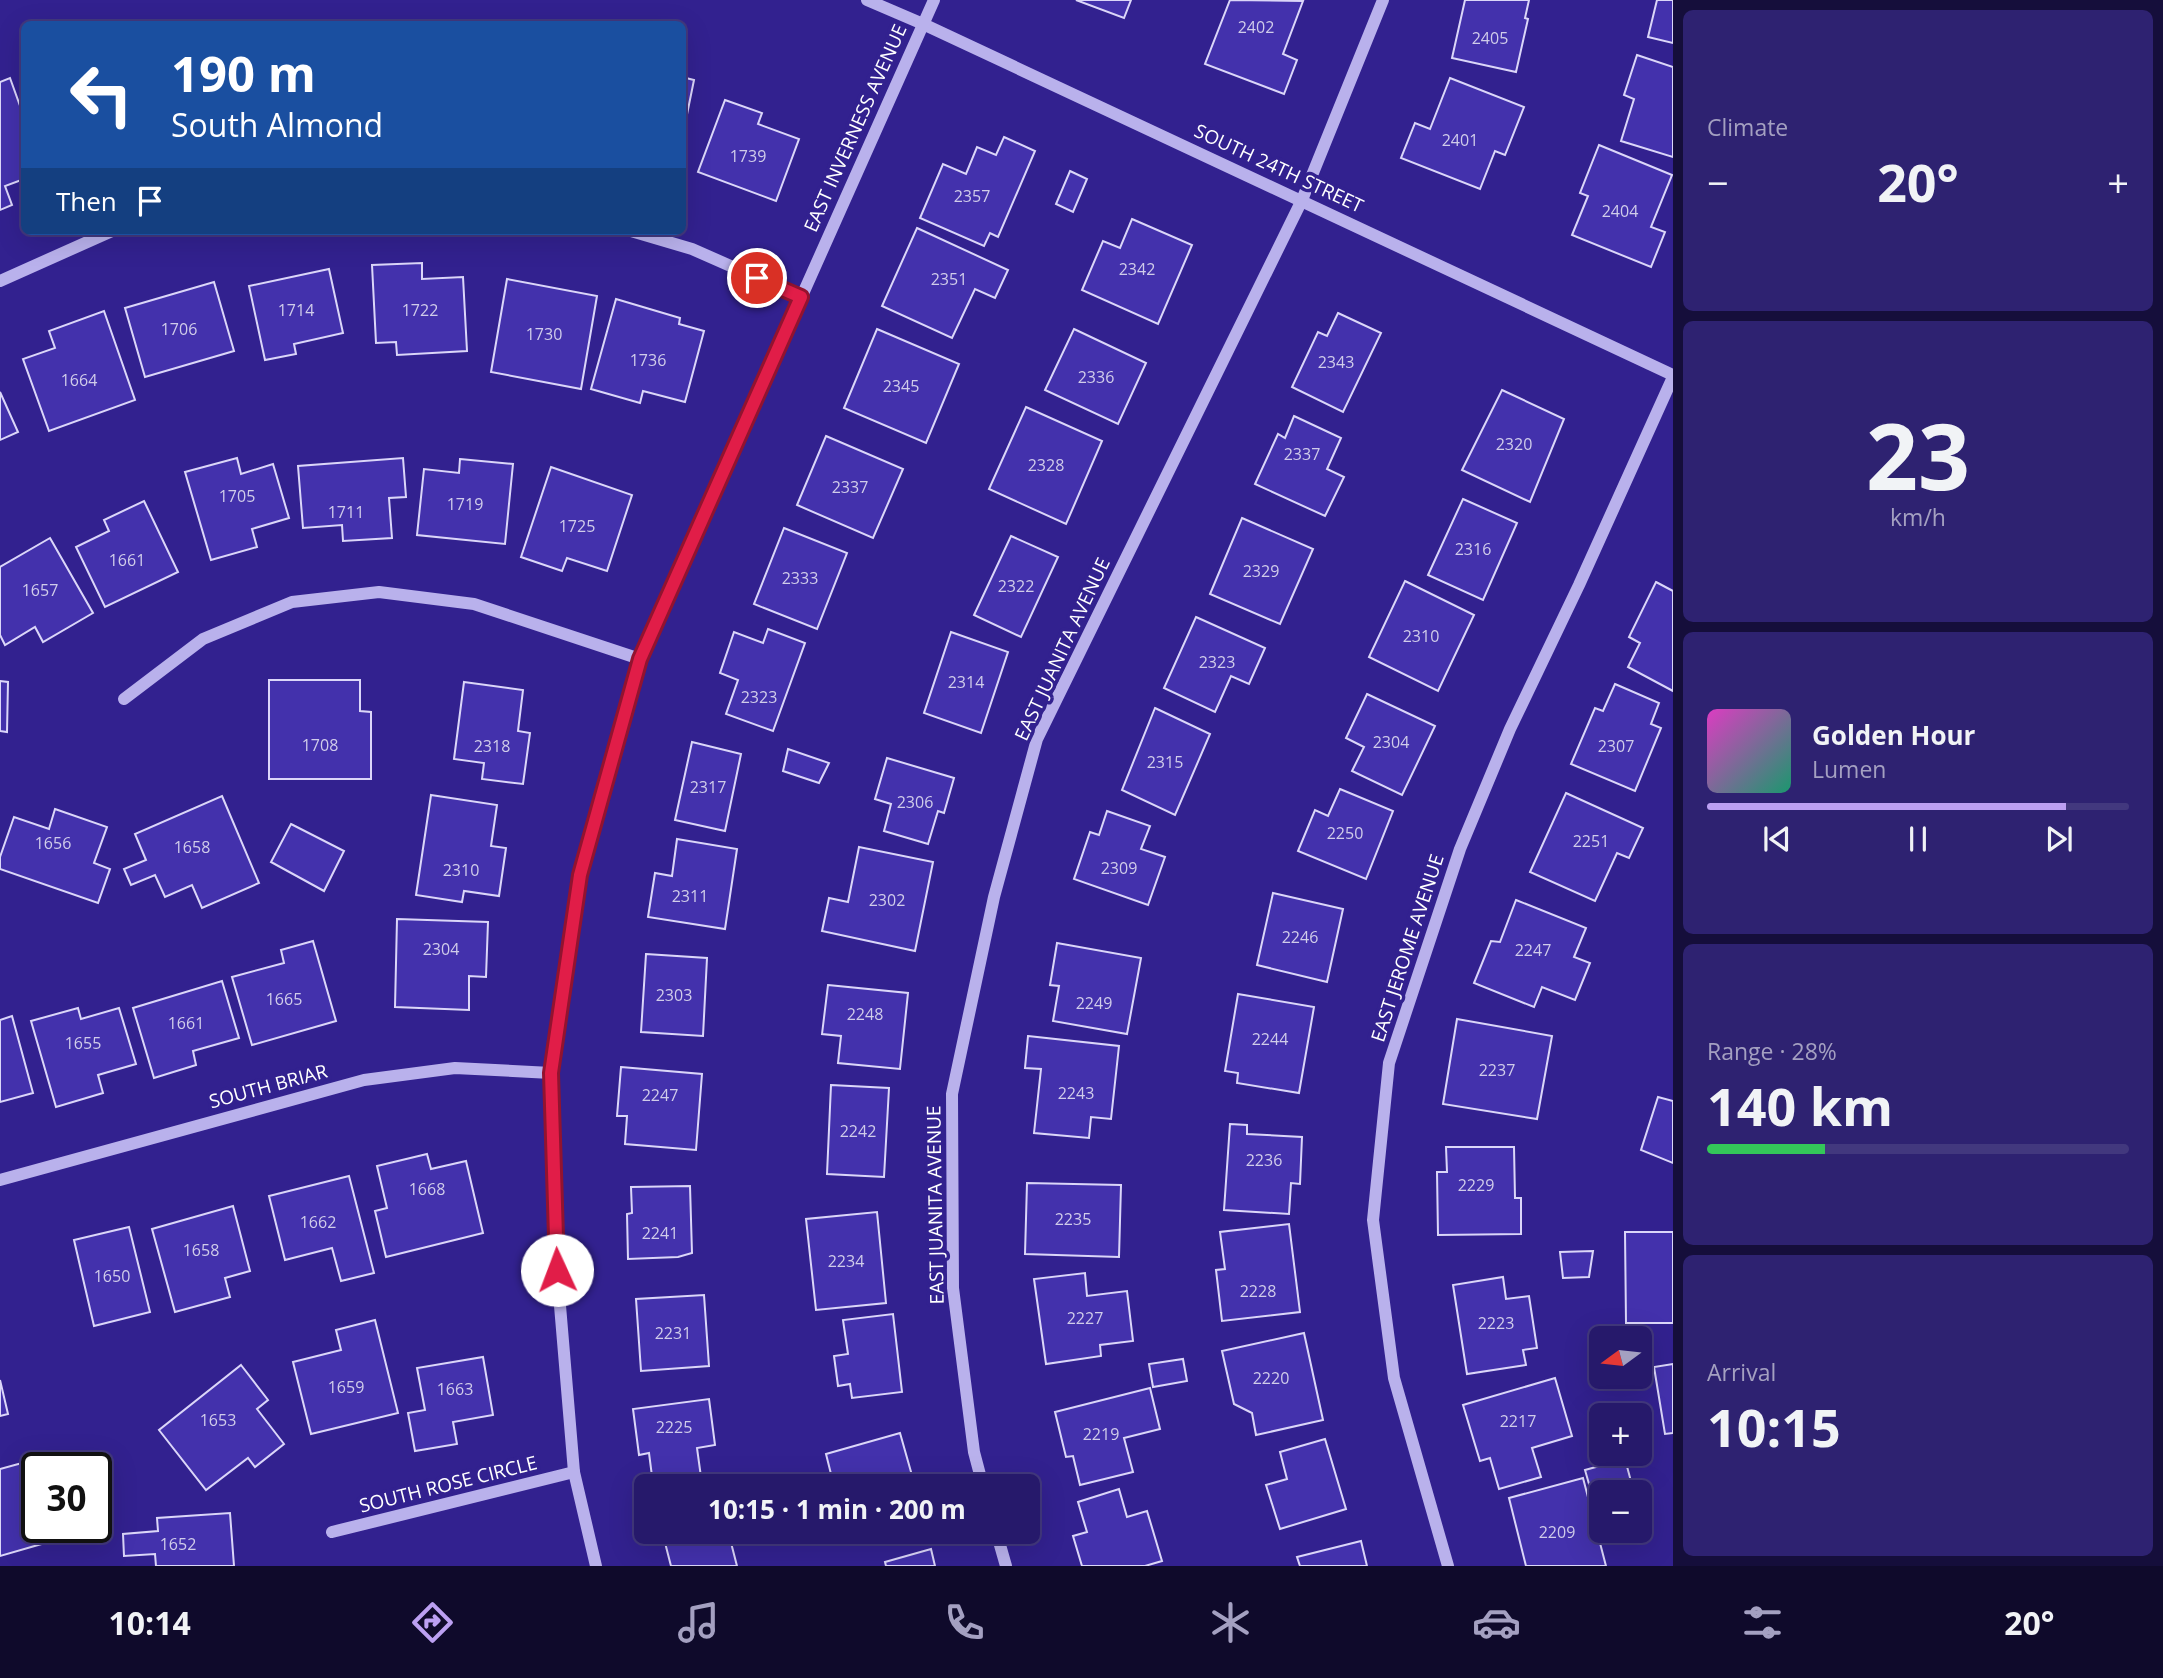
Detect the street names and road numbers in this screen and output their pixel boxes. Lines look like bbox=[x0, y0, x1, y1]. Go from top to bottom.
street label: EAST INVERNESS AVENUE bbox=[797, 20, 913, 236]
street label: SOUTH 24TH STREET bbox=[1190, 117, 1368, 219]
street label: EAST JUANITA AVENUE bbox=[1008, 553, 1116, 745]
street label: EAST JEROME AVENUE bbox=[1364, 851, 1450, 1045]
street label: SOUTH BRIAR bbox=[206, 1058, 330, 1114]
street label: EAST JUANITA AVENUE bbox=[920, 1105, 950, 1305]
street label: SOUTH ROSE CIRCLE bbox=[356, 1449, 540, 1519]

